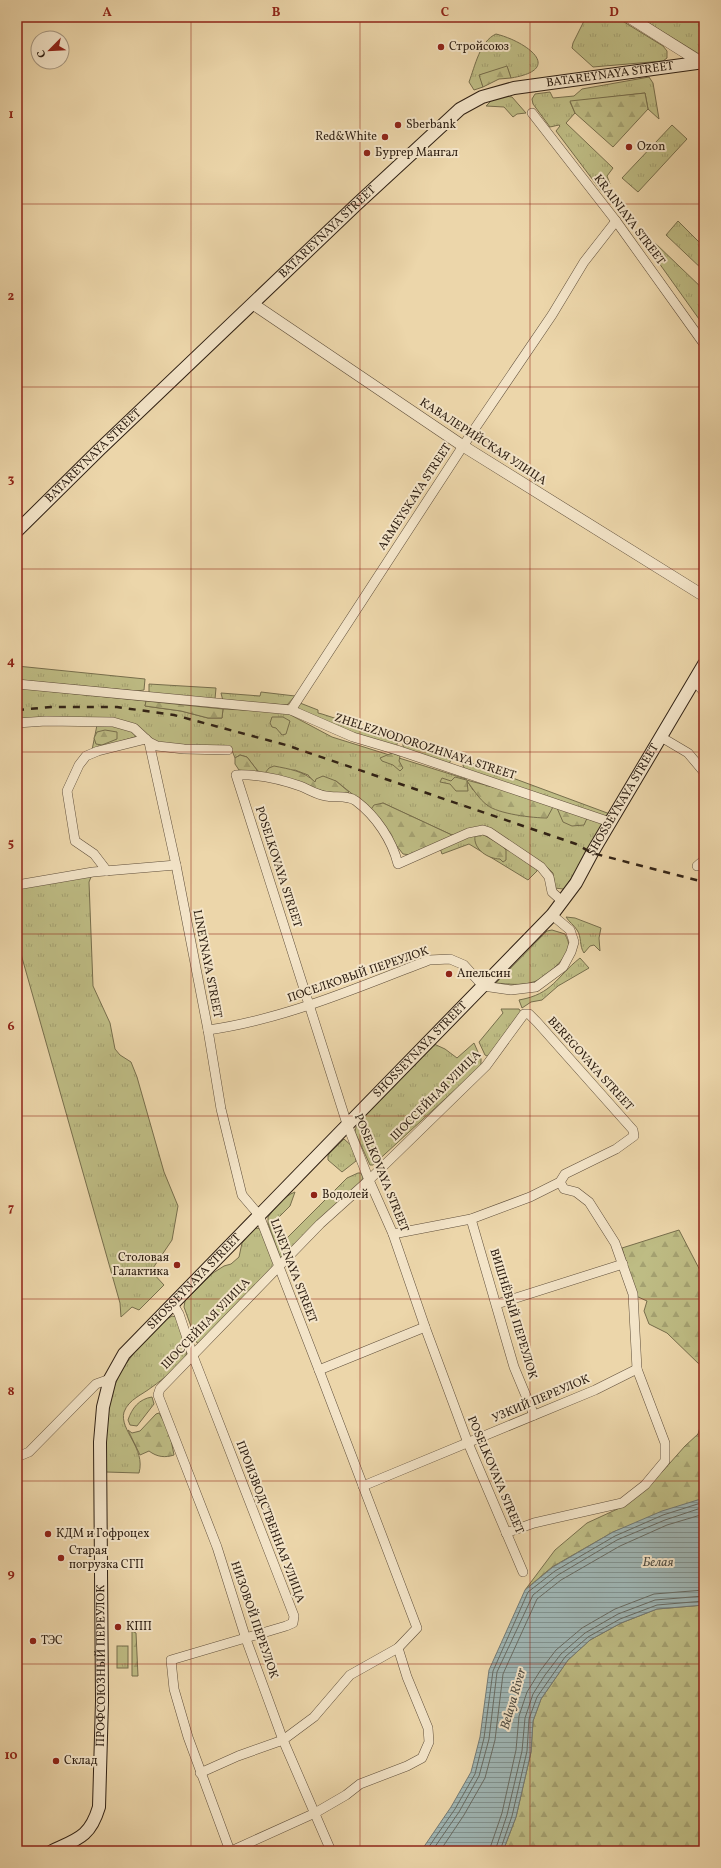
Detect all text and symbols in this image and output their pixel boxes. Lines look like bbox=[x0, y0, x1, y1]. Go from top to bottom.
text: A bbox=[102, 4, 112, 22]
text: B bbox=[272, 4, 281, 22]
text: C bbox=[441, 4, 449, 22]
text: D bbox=[609, 4, 619, 22]
north arrow bbox=[30, 30, 70, 70]
place label: Стройсоюз bbox=[449, 39, 509, 55]
marker: Стройсоюз bbox=[436, 42, 446, 52]
text: С bbox=[34, 47, 51, 60]
street label: BATAREYNAYA STREET bbox=[545, 58, 675, 91]
text: 1 bbox=[8, 106, 14, 124]
place label: Sberbank bbox=[406, 117, 457, 133]
marker: Sberbank bbox=[393, 120, 403, 130]
place label: Red&White bbox=[315, 129, 377, 145]
marker: Red&White bbox=[380, 132, 390, 142]
place label: Ozon bbox=[637, 139, 665, 155]
marker: Ozon bbox=[624, 142, 634, 152]
place label: Бургер Мангал bbox=[375, 145, 459, 161]
marker: Бургер Мангал bbox=[362, 148, 372, 158]
street label: KRAINIAYA STREET bbox=[590, 171, 668, 269]
street label: BATAREYNAYA STREET bbox=[276, 182, 380, 282]
text: 2 bbox=[8, 288, 15, 306]
street label: КАВАЛЕРИЙСКАЯ УЛИЦА bbox=[416, 394, 551, 489]
street label: BATAREYNAYA STREET bbox=[42, 406, 145, 507]
street label: ARMEYSKAYA STREET bbox=[374, 441, 456, 553]
text: 3 bbox=[8, 471, 15, 489]
text: 4 bbox=[7, 653, 15, 671]
street label: ZHELEZNODOROZHNAYA STREET bbox=[332, 710, 518, 784]
street label: SHOSSEYNAYA STREET bbox=[584, 741, 663, 859]
street label: POSELKOVAYA STREET bbox=[251, 804, 305, 930]
text: 5 bbox=[8, 835, 14, 853]
street label: LINEYNAYA STREET bbox=[189, 908, 225, 1020]
street label: ПОСЕЛКОВЫЙ ПЕРЕУЛОК bbox=[285, 942, 431, 1007]
place label: Апельсин bbox=[457, 966, 510, 982]
marker: Апельсин bbox=[444, 969, 454, 979]
street label: SHOSSEYNAYA STREET bbox=[370, 998, 471, 1101]
street label: BEREGOVAYA STREET bbox=[543, 1014, 637, 1114]
text: 6 bbox=[7, 1018, 15, 1036]
street label: ШОССЕЙНАЯ УЛИЦА bbox=[387, 1046, 485, 1145]
street label: POSELKOVAYA STREET bbox=[350, 1111, 412, 1235]
place label: Водолей bbox=[322, 1187, 369, 1203]
marker: Водолей bbox=[309, 1190, 319, 1200]
text: 7 bbox=[8, 1200, 14, 1218]
street label: LINEYNAYA STREET bbox=[266, 1217, 320, 1325]
street label: SHOSSEYNAYA STREET bbox=[144, 1230, 245, 1333]
street label: ВИШНЁВЫЙ ПЕРЕУЛОК bbox=[486, 1246, 541, 1381]
place label: Столовая Галактика bbox=[112, 1250, 169, 1280]
marker: Столовая Галактика bbox=[172, 1260, 182, 1270]
street label: ШОССЕЙНАЯ УЛИЦА bbox=[157, 1274, 254, 1373]
street label: УЗКИЙ ПЕРЕУЛОК bbox=[489, 1370, 592, 1427]
text: 8 bbox=[7, 1383, 15, 1401]
street label: POSELKOVAYA STREET bbox=[463, 1414, 527, 1536]
street label: ПРОИЗВОДСТВЕННАЯ УЛИЦА bbox=[232, 1439, 309, 1606]
place label: КДМ и Гофроцех bbox=[56, 1526, 149, 1542]
marker: КДМ и Гофроцех bbox=[43, 1529, 53, 1539]
place label: Старая погрузка СГП bbox=[69, 1543, 144, 1573]
marker: Старая погрузка СГП bbox=[56, 1553, 66, 1563]
water label: Белая bbox=[643, 1554, 673, 1572]
street label: НИЗОВОЙ ПЕРЕУЛОК bbox=[226, 1559, 283, 1681]
text: 9 bbox=[7, 1565, 15, 1583]
street label: ПРОФСОЮЗНЫЙ ПЕРЕУЛОК bbox=[93, 1584, 110, 1747]
place label: КПП bbox=[126, 1619, 152, 1635]
marker: КПП bbox=[113, 1622, 123, 1632]
place label: ТЭС bbox=[41, 1633, 63, 1649]
marker: ТЭС bbox=[28, 1636, 38, 1646]
water label: Belaya River bbox=[497, 1666, 531, 1732]
text: 10 bbox=[4, 1747, 18, 1765]
place label: Склад bbox=[64, 1753, 98, 1769]
marker: Склад bbox=[51, 1756, 61, 1766]

